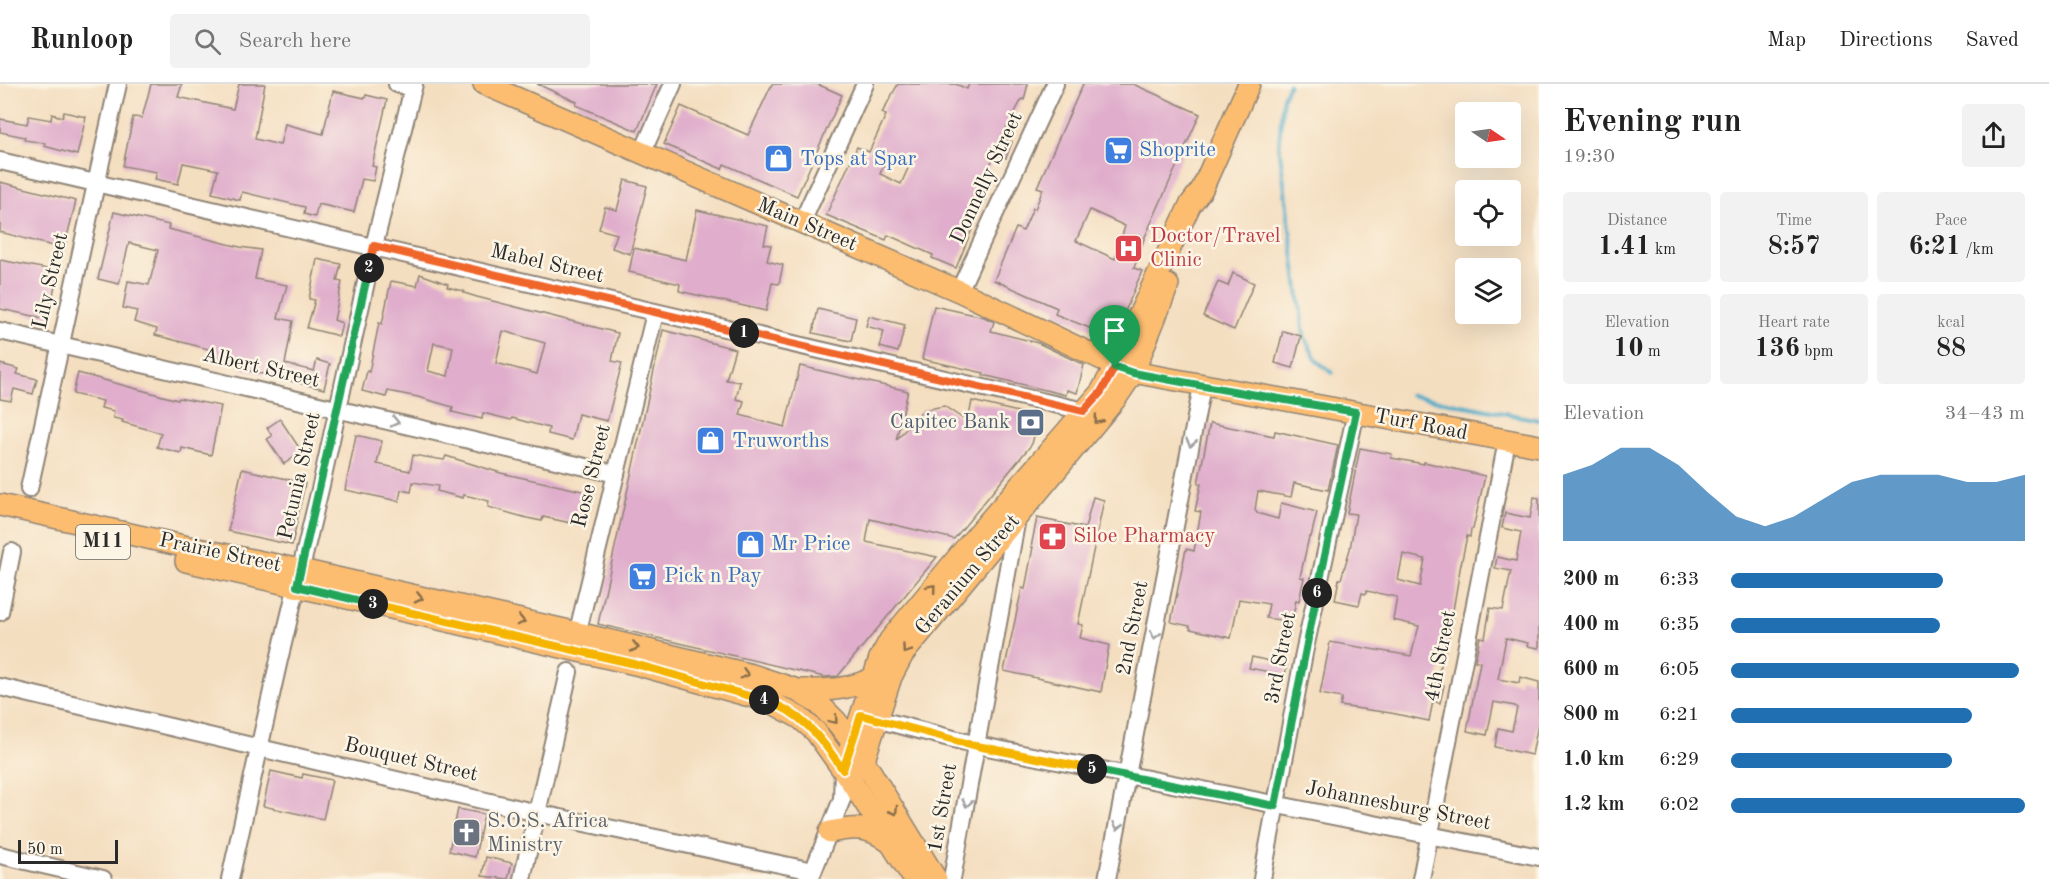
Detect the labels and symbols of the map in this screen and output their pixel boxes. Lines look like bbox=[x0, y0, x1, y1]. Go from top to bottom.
north arrow bbox=[1455, 102, 1521, 168]
street label: Donnelly Street bbox=[947, 109, 1027, 247]
supermarket icon: Shoprite bbox=[1102, 134, 1134, 166]
place label: Shoprite bbox=[1139, 140, 1216, 161]
shop icon: Tops at Spar bbox=[763, 143, 795, 175]
place label: Tops at Spar bbox=[800, 149, 917, 170]
street label: Main Street bbox=[754, 195, 860, 255]
place label: Doctor/Travel Clinic bbox=[1150, 226, 1281, 271]
street label: Lily Street bbox=[30, 231, 72, 331]
hospital icon: Doctor/Travel Clinic bbox=[1113, 232, 1145, 264]
street label: Mabel Street bbox=[488, 241, 606, 287]
pin: 2 bbox=[354, 253, 384, 283]
pin bbox=[1089, 305, 1140, 367]
pin: 1 bbox=[729, 318, 759, 348]
street label: Albert Street bbox=[200, 344, 322, 392]
bank icon: Capitec Bank bbox=[1015, 406, 1047, 438]
street label: Turf Road bbox=[1373, 406, 1469, 444]
street label: Petunia Street bbox=[275, 410, 325, 542]
place label: Capitec Bank bbox=[890, 412, 1010, 433]
one-way arrow bbox=[1094, 413, 1105, 424]
one-way arrow bbox=[390, 415, 400, 428]
street label: Rose Street bbox=[569, 422, 615, 530]
shop icon: Truworths bbox=[695, 425, 727, 457]
place label: Truworths bbox=[732, 431, 829, 452]
one-way arrow bbox=[1185, 438, 1198, 448]
street label: Geranium Street bbox=[912, 511, 1024, 639]
pharmacy icon: Siloe Pharmacy bbox=[1036, 520, 1068, 552]
road number: M11 bbox=[76, 525, 130, 559]
place label: Siloe Pharmacy bbox=[1073, 526, 1215, 547]
shop icon: Mr Price bbox=[734, 528, 766, 560]
street label: Prairie Street bbox=[157, 530, 283, 576]
place label: Mr Price bbox=[771, 534, 850, 555]
supermarket icon: Pick n Pay bbox=[627, 560, 659, 592]
place label: Pick n Pay bbox=[664, 566, 762, 587]
pin: 6 bbox=[1302, 578, 1332, 608]
street label: 2nd Street bbox=[1114, 579, 1152, 677]
one-way arrow bbox=[925, 584, 936, 595]
pin: 3 bbox=[358, 589, 388, 619]
one-way arrow bbox=[414, 590, 424, 603]
street label: 4th Street bbox=[1422, 609, 1460, 703]
street label: 3rd Street bbox=[1262, 610, 1300, 706]
one-way arrow bbox=[516, 614, 526, 627]
one-way arrow bbox=[1149, 630, 1162, 640]
one-way arrow bbox=[629, 639, 639, 652]
one-way arrow bbox=[902, 643, 913, 654]
one-way arrow bbox=[740, 666, 750, 679]
pin: 4 bbox=[749, 685, 779, 715]
one-way arrow bbox=[827, 713, 838, 724]
street label: Bouquet Street bbox=[342, 734, 480, 786]
pin: 5 bbox=[1077, 754, 1107, 784]
street label: 1st Street bbox=[925, 762, 961, 854]
street label: Johannesburg Street bbox=[1303, 778, 1493, 834]
one-way arrow bbox=[961, 798, 973, 808]
one-way arrow bbox=[887, 805, 899, 815]
place label: S.O.S. Africa Ministry bbox=[487, 811, 608, 856]
church icon: S.O.S. Africa Ministry bbox=[450, 817, 482, 849]
one-way arrow bbox=[1112, 821, 1125, 831]
scale bar bbox=[18, 837, 118, 864]

